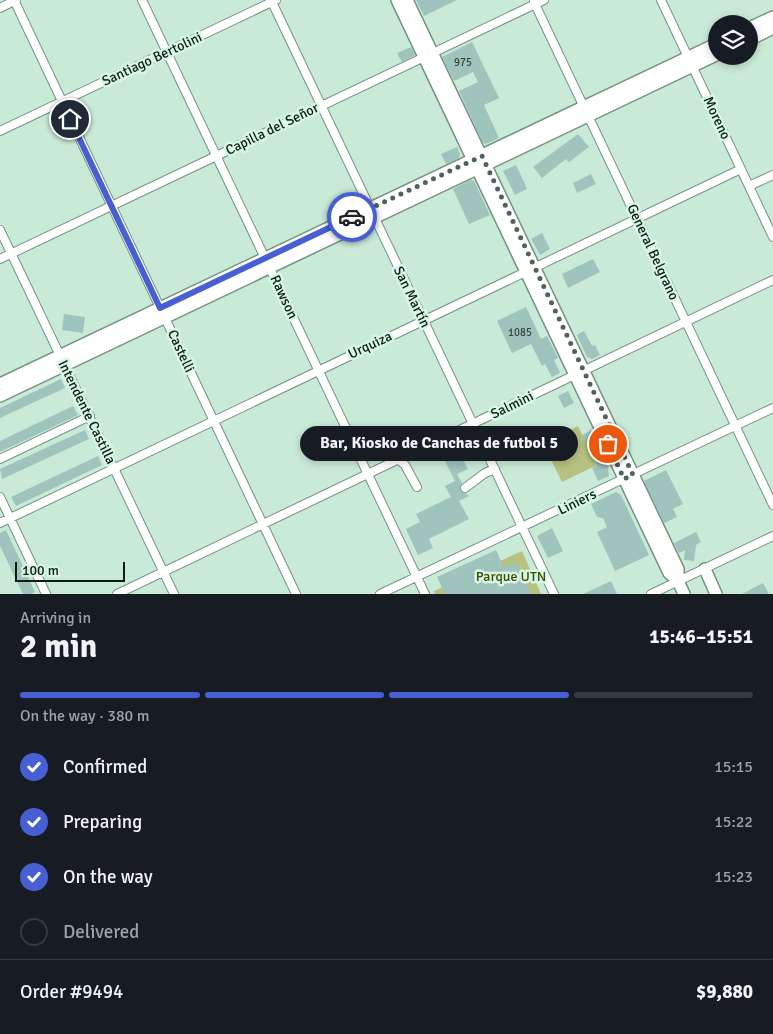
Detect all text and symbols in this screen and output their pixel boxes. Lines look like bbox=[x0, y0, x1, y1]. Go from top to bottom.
map controls bbox=[708, 15, 758, 65]
button: layers bbox=[708, 15, 758, 65]
street label: Santiago Bertolini bbox=[99, 28, 205, 90]
house number: 975 bbox=[454, 56, 472, 69]
street label: Moreno bbox=[700, 94, 734, 142]
pin bbox=[49, 98, 91, 140]
street label: Capilla del Señor bbox=[223, 99, 322, 159]
icon: home bbox=[56, 105, 84, 133]
courier bbox=[327, 192, 377, 242]
street label: General Belgrano bbox=[623, 201, 683, 303]
icon: car bbox=[338, 203, 366, 231]
street label: San Martín bbox=[390, 264, 434, 330]
street label: Rawson bbox=[266, 272, 302, 322]
house number: 1085 bbox=[508, 326, 532, 339]
street label: Castelli bbox=[164, 327, 198, 375]
street label: Urquiza bbox=[345, 327, 395, 363]
street label: Intendente Castilla bbox=[54, 357, 120, 467]
street label: Salmini bbox=[488, 387, 536, 423]
pin bbox=[587, 423, 629, 465]
callout: Bar, Kiosko de Canchas de futbol 5 bbox=[300, 426, 578, 462]
icon: bag bbox=[594, 430, 622, 458]
text: Bar, Kiosko de Canchas de futbol 5 bbox=[320, 433, 558, 453]
street label: Liniers bbox=[555, 485, 599, 519]
scale bar bbox=[15, 559, 125, 582]
text: 100 m bbox=[22, 562, 59, 579]
park label: Parque UTN bbox=[476, 568, 546, 585]
text: Arriving in bbox=[20, 608, 91, 628]
text: 15:46–15:51 bbox=[649, 625, 753, 649]
text: 2 min bbox=[20, 627, 97, 666]
text: On the way · 380 m bbox=[20, 706, 150, 726]
icon: check bbox=[20, 753, 48, 781]
text: Confirmed bbox=[63, 755, 147, 779]
text: 15:15 bbox=[714, 757, 753, 777]
icon: check bbox=[20, 808, 48, 836]
text: Preparing bbox=[63, 810, 142, 834]
text: 15:22 bbox=[714, 812, 753, 832]
icon: check bbox=[20, 863, 48, 891]
text: On the way bbox=[63, 865, 153, 889]
text: 15:23 bbox=[714, 867, 753, 887]
text: Delivered bbox=[63, 920, 139, 944]
text: Order #9494 bbox=[20, 980, 123, 1004]
text: $9,880 bbox=[696, 980, 753, 1004]

